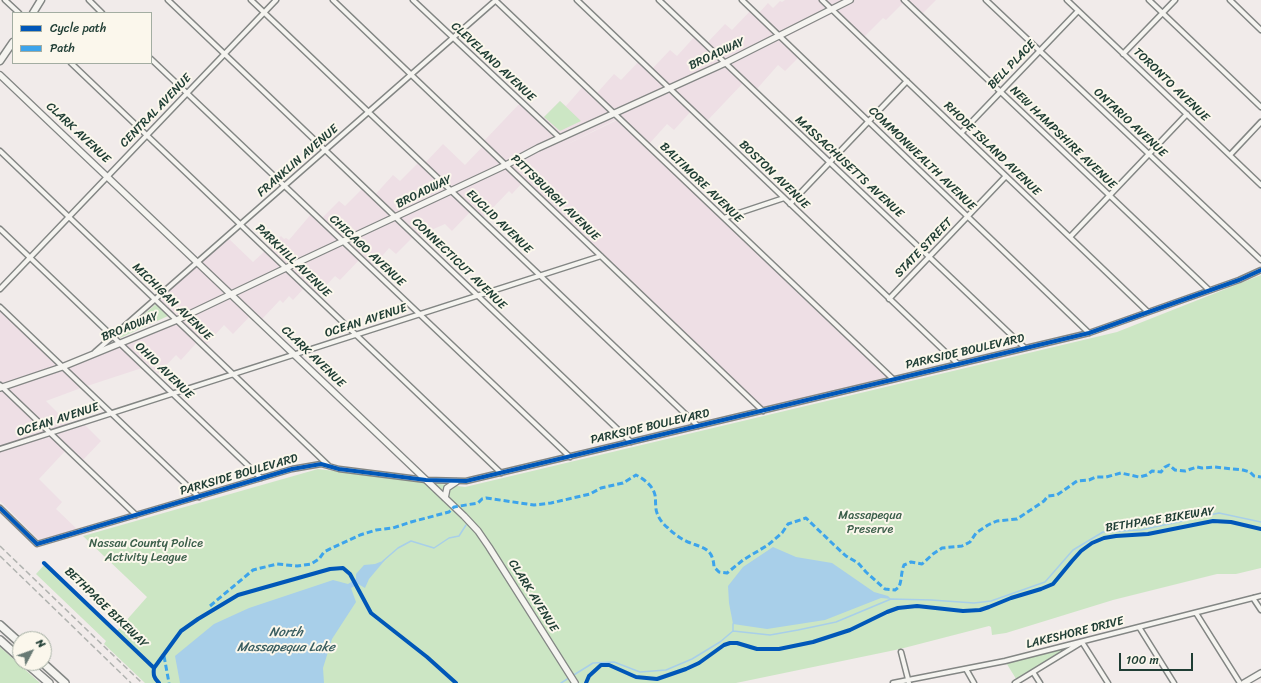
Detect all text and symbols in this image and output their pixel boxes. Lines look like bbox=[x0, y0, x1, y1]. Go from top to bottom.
legend bbox=[12, 12, 152, 64]
text: Cycle path bbox=[50, 17, 106, 39]
street label: CLEVELAND AVENUE bbox=[448, 19, 538, 105]
street label: BROADWAY bbox=[687, 35, 747, 73]
text: Path bbox=[50, 37, 75, 59]
street label: BELL PLACE bbox=[985, 38, 1039, 92]
street label: TORONTO AVENUE bbox=[1130, 45, 1212, 125]
street label: CENTRAL AVENUE bbox=[117, 71, 195, 151]
street label: NEW HAMPSHIRE AVENUE bbox=[1007, 83, 1119, 193]
street label: ONTARIO AVENUE bbox=[1090, 85, 1170, 161]
street label: CLARK AVENUE bbox=[43, 99, 113, 167]
street label: RHODE ISLAND AVENUE bbox=[941, 99, 1043, 199]
street label: COMMONWEALTH AVENUE bbox=[865, 104, 979, 214]
street label: MASSACHUSETTS AVENUE bbox=[792, 113, 906, 221]
street label: FRANKLIN AVENUE bbox=[255, 122, 341, 200]
street label: BOSTON AVENUE bbox=[736, 138, 812, 212]
street label: BALTIMORE AVENUE bbox=[657, 140, 745, 226]
street label: PITTSBURGH AVENUE bbox=[508, 152, 602, 244]
street label: BROADWAY bbox=[394, 172, 454, 212]
street label: EUCLID AVENUE bbox=[463, 187, 535, 257]
street label: CHICAGO AVENUE bbox=[326, 212, 408, 290]
street label: CONNECTICUT AVENUE bbox=[409, 215, 509, 313]
street label: STATE STREET bbox=[892, 215, 956, 281]
street label: PARKHILL AVENUE bbox=[252, 221, 334, 301]
street label: MICHIGAN AVENUE bbox=[129, 260, 215, 344]
street label: OCEAN AVENUE bbox=[323, 301, 409, 341]
street label: BROADWAY bbox=[99, 309, 161, 345]
street label: CLARK AVENUE bbox=[278, 323, 348, 391]
street label: PARKSIDE BOULEVARD bbox=[904, 331, 1026, 373]
street label: OHIO AVENUE bbox=[132, 340, 196, 402]
street label: OCEAN AVENUE bbox=[15, 400, 101, 440]
street label: PARKSIDE BOULEVARD bbox=[589, 406, 711, 448]
street label: PARKSIDE BOULEVARD bbox=[179, 451, 299, 499]
street label: BETHPAGE BIKEWAY bbox=[1105, 504, 1215, 536]
park label: Massapequa Preserve bbox=[838, 509, 902, 537]
park label: Nassau County Police Activity League bbox=[89, 537, 203, 565]
street label: CLARK AVENUE bbox=[505, 557, 561, 635]
street label: BETHPAGE BIKEWAY bbox=[61, 565, 151, 651]
street label: LAKESHORE DRIVE bbox=[1025, 614, 1125, 652]
water label: North Massapequa Lake bbox=[237, 625, 335, 656]
north arrow bbox=[12, 631, 52, 671]
text: N bbox=[31, 634, 50, 653]
scale bar bbox=[1121, 645, 1195, 671]
text: 100 m bbox=[1126, 649, 1159, 671]

